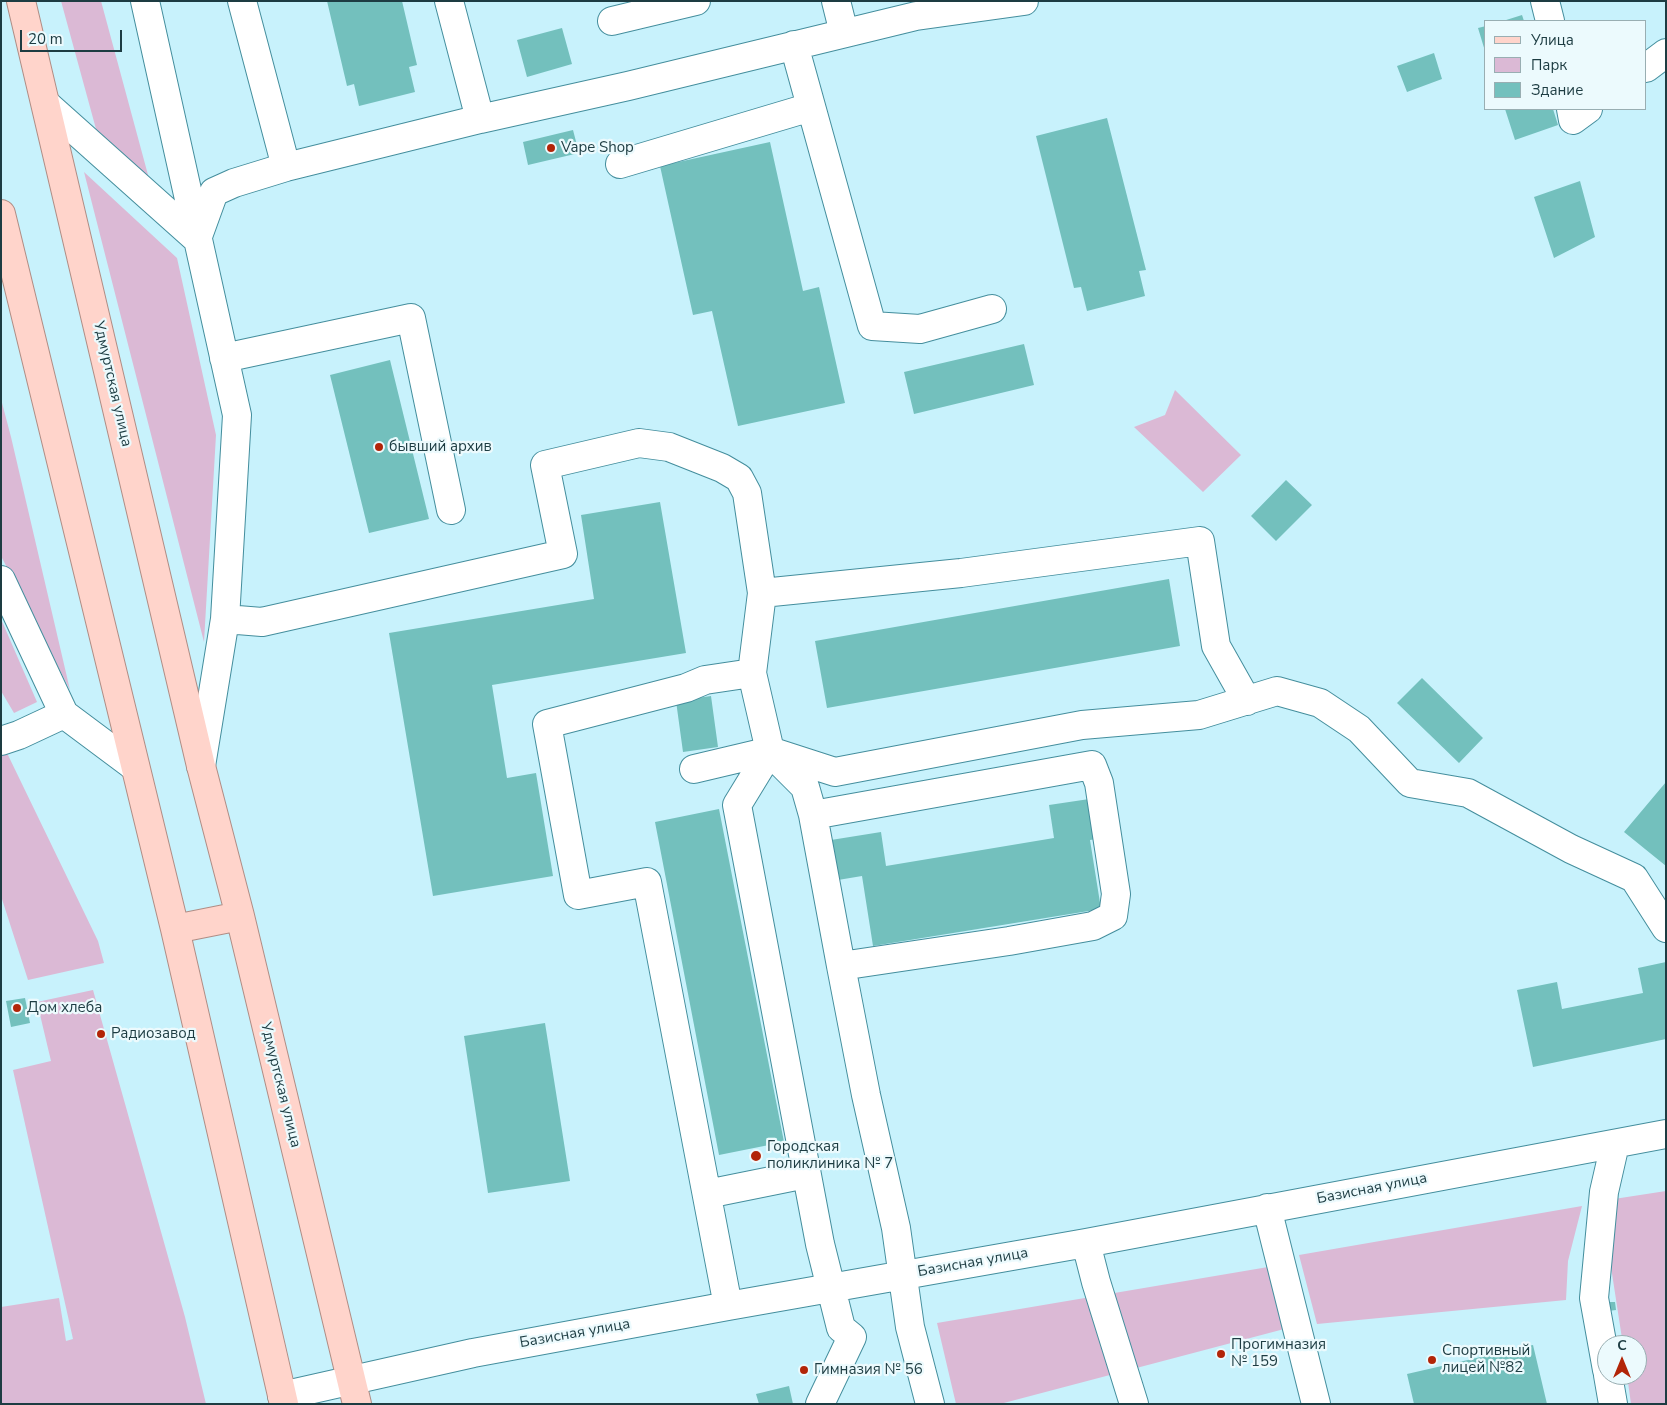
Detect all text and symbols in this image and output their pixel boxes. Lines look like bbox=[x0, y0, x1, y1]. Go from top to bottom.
scale bar bbox=[22, 20, 125, 52]
legend bbox=[1484, 20, 1647, 110]
text: 20 m bbox=[28, 29, 63, 49]
text: Улица bbox=[1531, 30, 1574, 50]
text: Парк bbox=[1531, 55, 1567, 75]
text: Здание bbox=[1531, 80, 1583, 100]
place label: Vape Shop bbox=[561, 139, 634, 157]
marker: Vape Shop bbox=[545, 142, 557, 154]
street label: Удмуртская улица bbox=[89, 319, 135, 449]
place label: бывший архив bbox=[389, 438, 492, 456]
marker: бывший архив bbox=[373, 441, 385, 453]
place label: Дом хлеба bbox=[27, 999, 102, 1017]
marker: Дом хлеба bbox=[11, 1002, 23, 1014]
street label: Удмуртская улица bbox=[256, 1020, 304, 1150]
place label: Радиозавод bbox=[111, 1025, 196, 1043]
marker: Радиозавод bbox=[95, 1028, 107, 1040]
place label: Городская поликлиника № 7 bbox=[767, 1138, 893, 1173]
marker: Городская поликлиника № 7 bbox=[749, 1149, 763, 1163]
street label: Базисная улица bbox=[1315, 1169, 1429, 1209]
street label: Базисная улица bbox=[916, 1244, 1030, 1282]
street label: Базисная улица bbox=[518, 1315, 632, 1353]
north arrow bbox=[1597, 1335, 1647, 1385]
place label: Прогимназия № 159 bbox=[1231, 1336, 1326, 1371]
text: С bbox=[1617, 1336, 1627, 1355]
place label: Спортивный лицей №82 bbox=[1442, 1342, 1530, 1377]
marker: Прогимназия № 159 bbox=[1215, 1348, 1227, 1360]
marker: Спортивный лицей №82 bbox=[1426, 1354, 1438, 1366]
place label: Гимназия № 56 bbox=[814, 1361, 923, 1379]
marker: Гимназия № 56 bbox=[798, 1364, 810, 1376]

